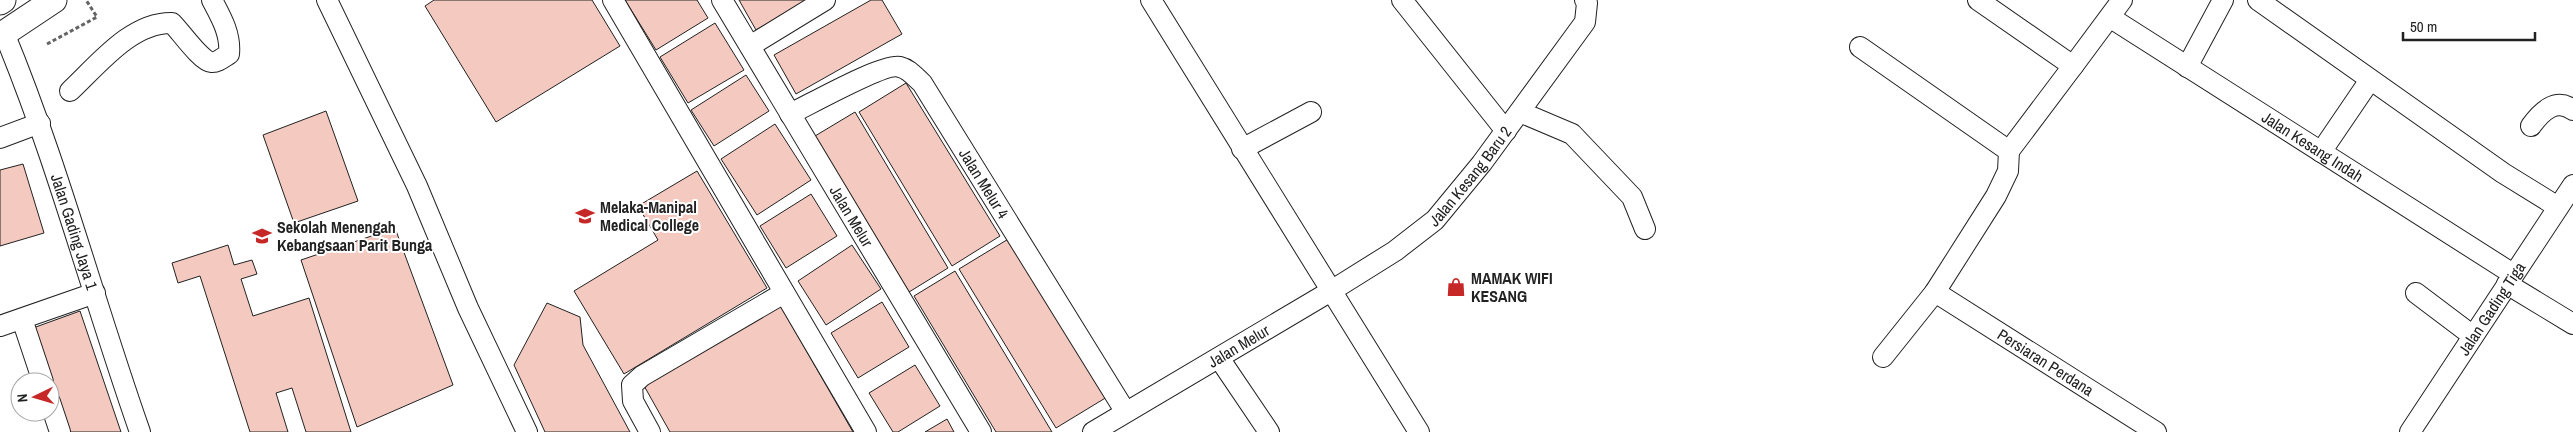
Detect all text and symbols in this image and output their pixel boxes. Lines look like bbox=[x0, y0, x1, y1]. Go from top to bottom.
scale bar bbox=[2403, 10, 2536, 42]
text: 50 m bbox=[2410, 16, 2437, 37]
street label: Jalan Kesang Indah bbox=[2258, 106, 2367, 187]
street label: Jalan Kesang Baru 2 bbox=[1425, 122, 1516, 232]
street label: Jalan Melur 4 bbox=[954, 144, 1014, 223]
street label: Jalan Gading Jaya 1 bbox=[46, 171, 104, 293]
street label: Jalan Melur bbox=[825, 181, 879, 251]
place label: Melaka-Manipal Medical College bbox=[600, 196, 699, 236]
school or university icon: Melaka-Manipal Medical College bbox=[574, 205, 596, 227]
place label: Sekolah Menengah Kebangsaan Parit Bunga bbox=[277, 216, 433, 256]
school or university icon: Sekolah Menengah Kebangsaan Parit Bunga bbox=[251, 225, 273, 247]
street label: Jalan Gading Tiga bbox=[2453, 257, 2531, 359]
place label: MAMAK WIFI KESANG bbox=[1471, 267, 1553, 307]
shop icon: MAMAK WIFI KESANG bbox=[1445, 276, 1467, 298]
street label: Jalan Melur bbox=[1204, 319, 1274, 373]
street label: Persiaran Perdana bbox=[1993, 323, 2099, 401]
north arrow bbox=[10, 372, 60, 422]
text: N bbox=[13, 393, 31, 403]

